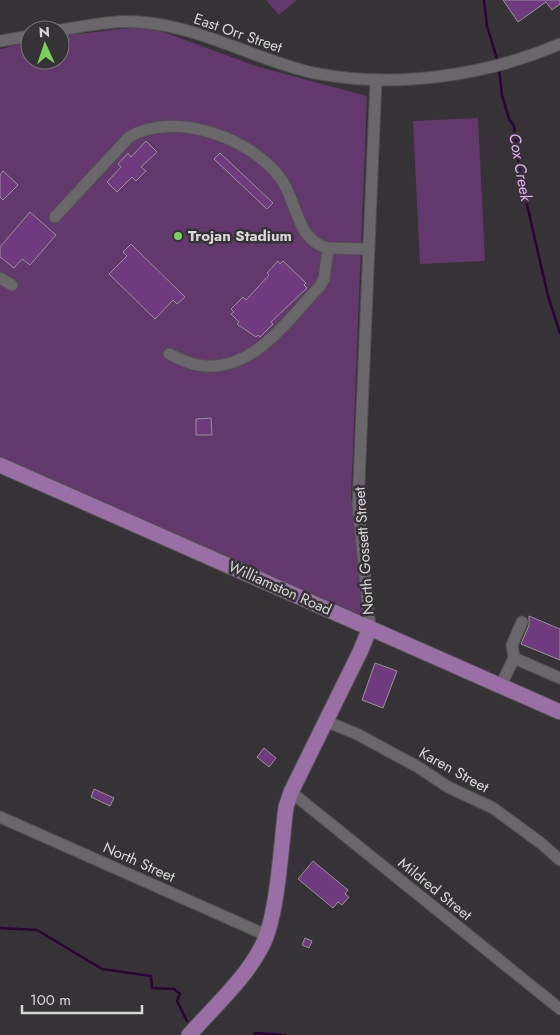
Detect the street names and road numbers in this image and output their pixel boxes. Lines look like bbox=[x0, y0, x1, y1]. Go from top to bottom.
street label: East Orr Street bbox=[191, 8, 285, 59]
street label: North Gossett Street bbox=[349, 486, 379, 616]
street label: Williamston Road bbox=[225, 555, 335, 621]
street label: Karen Street bbox=[415, 742, 493, 798]
street label: North Street bbox=[99, 836, 179, 888]
street label: Mildred Street bbox=[393, 852, 477, 926]

